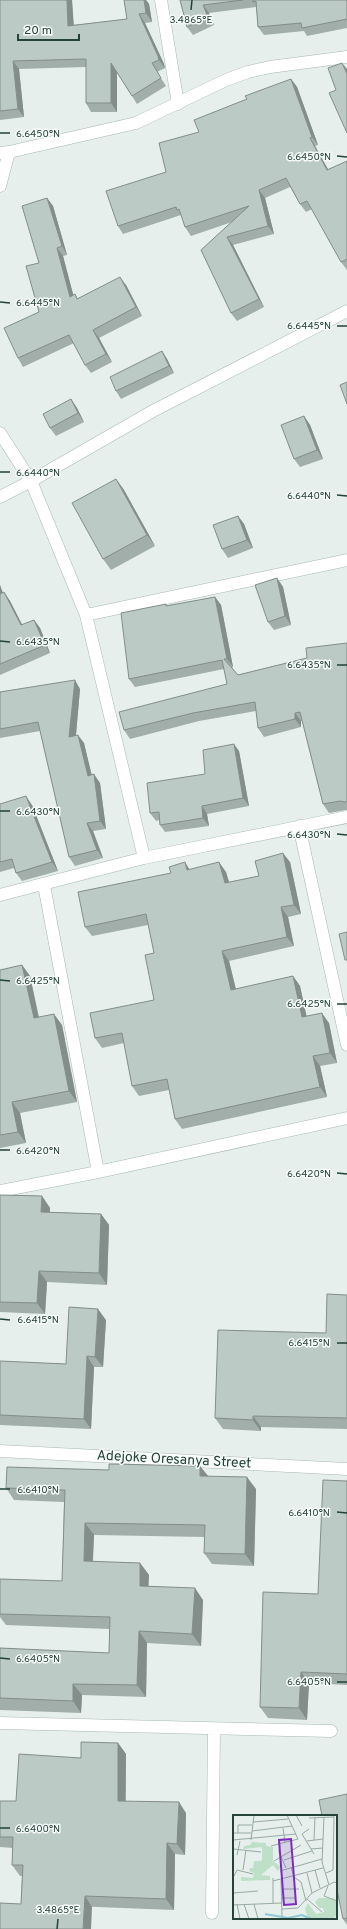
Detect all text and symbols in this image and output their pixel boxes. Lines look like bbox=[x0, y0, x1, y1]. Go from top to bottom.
text: 3.4865°E bbox=[170, 14, 212, 27]
scale bar bbox=[18, 16, 79, 42]
text: 20 m bbox=[24, 23, 52, 39]
text: 6.6450°N bbox=[16, 128, 60, 141]
text: 6.6450°N bbox=[287, 151, 331, 164]
text: 6.6445°N bbox=[16, 297, 60, 310]
text: 6.6445°N bbox=[287, 320, 331, 333]
text: 6.6440°N bbox=[16, 467, 60, 480]
text: 6.6440°N bbox=[287, 490, 331, 503]
text: 6.6435°N bbox=[16, 636, 60, 649]
text: 6.6435°N bbox=[287, 659, 331, 672]
text: 6.6430°N bbox=[16, 806, 60, 819]
text: 6.6430°N bbox=[287, 829, 331, 842]
text: 6.6425°N bbox=[16, 975, 60, 988]
text: 6.6425°N bbox=[287, 998, 331, 1011]
text: 6.6420°N bbox=[16, 1145, 60, 1158]
text: 6.6420°N bbox=[287, 1168, 331, 1181]
text: 6.6415°N bbox=[17, 1314, 59, 1327]
text: 6.6415°N bbox=[288, 1337, 330, 1350]
street label: Adejoke Oresanya Street bbox=[96, 1447, 252, 1473]
text: 6.6410°N bbox=[17, 1484, 59, 1497]
text: 6.6410°N bbox=[288, 1507, 330, 1520]
text: 6.6405°N bbox=[16, 1653, 60, 1666]
text: 6.6405°N bbox=[287, 1676, 331, 1689]
inset map bbox=[233, 1815, 337, 1919]
text: 6.6400°N bbox=[16, 1823, 60, 1836]
text: 3.4865°E bbox=[37, 1904, 79, 1917]

